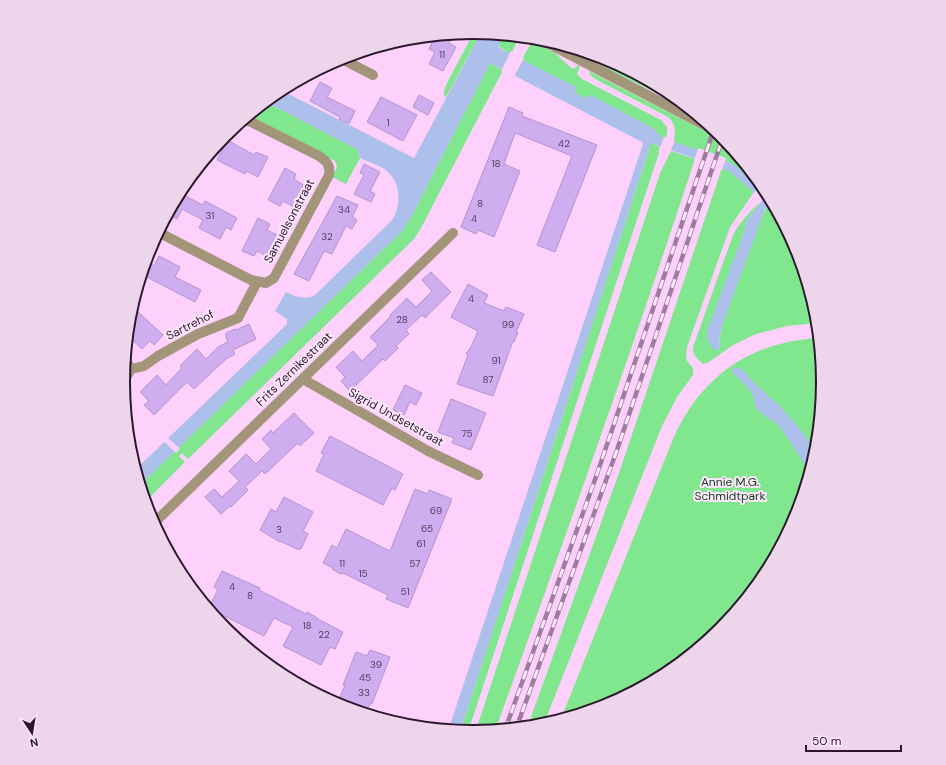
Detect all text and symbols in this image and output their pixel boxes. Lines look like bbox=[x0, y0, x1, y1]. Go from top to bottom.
house number: 11 bbox=[439, 48, 445, 61]
house number: 1 bbox=[386, 116, 390, 129]
house number: 42 bbox=[558, 137, 570, 150]
house number: 18 bbox=[491, 157, 501, 170]
street label: Samuelsonstraat bbox=[260, 176, 318, 266]
house number: 8 bbox=[477, 197, 483, 210]
house number: 34 bbox=[338, 203, 350, 216]
house number: 31 bbox=[206, 209, 214, 222]
house number: 4 bbox=[471, 212, 477, 225]
house number: 32 bbox=[321, 230, 333, 243]
house number: 4 bbox=[468, 292, 474, 305]
street label: Sartrehof bbox=[163, 306, 217, 344]
house number: 28 bbox=[396, 313, 408, 326]
house number: 99 bbox=[502, 318, 514, 331]
street label: Frits Zernikestraat bbox=[252, 328, 336, 410]
house number: 91 bbox=[491, 354, 501, 367]
house number: 87 bbox=[482, 373, 494, 386]
street label: Sigrid Undsetstraat bbox=[345, 384, 447, 450]
house number: 75 bbox=[461, 427, 473, 440]
park label: Annie M.G. Schmidtpark bbox=[694, 474, 766, 504]
house number: 69 bbox=[430, 504, 442, 517]
house number: 65 bbox=[421, 522, 433, 535]
house number: 3 bbox=[276, 523, 282, 536]
house number: 61 bbox=[416, 537, 426, 550]
house number: 11 bbox=[339, 557, 345, 570]
house number: 57 bbox=[409, 557, 421, 570]
house number: 15 bbox=[358, 567, 368, 580]
house number: 4 bbox=[229, 580, 235, 593]
house number: 51 bbox=[400, 585, 410, 598]
house number: 8 bbox=[247, 589, 253, 602]
house number: 18 bbox=[302, 619, 312, 632]
house number: 22 bbox=[318, 628, 330, 641]
house number: 39 bbox=[370, 658, 382, 671]
house number: 45 bbox=[359, 671, 371, 684]
house number: 33 bbox=[358, 686, 370, 699]
north arrow bbox=[12, 713, 52, 753]
scale bar bbox=[806, 727, 901, 753]
text: 50 m bbox=[812, 733, 841, 749]
text: N bbox=[29, 735, 39, 750]

